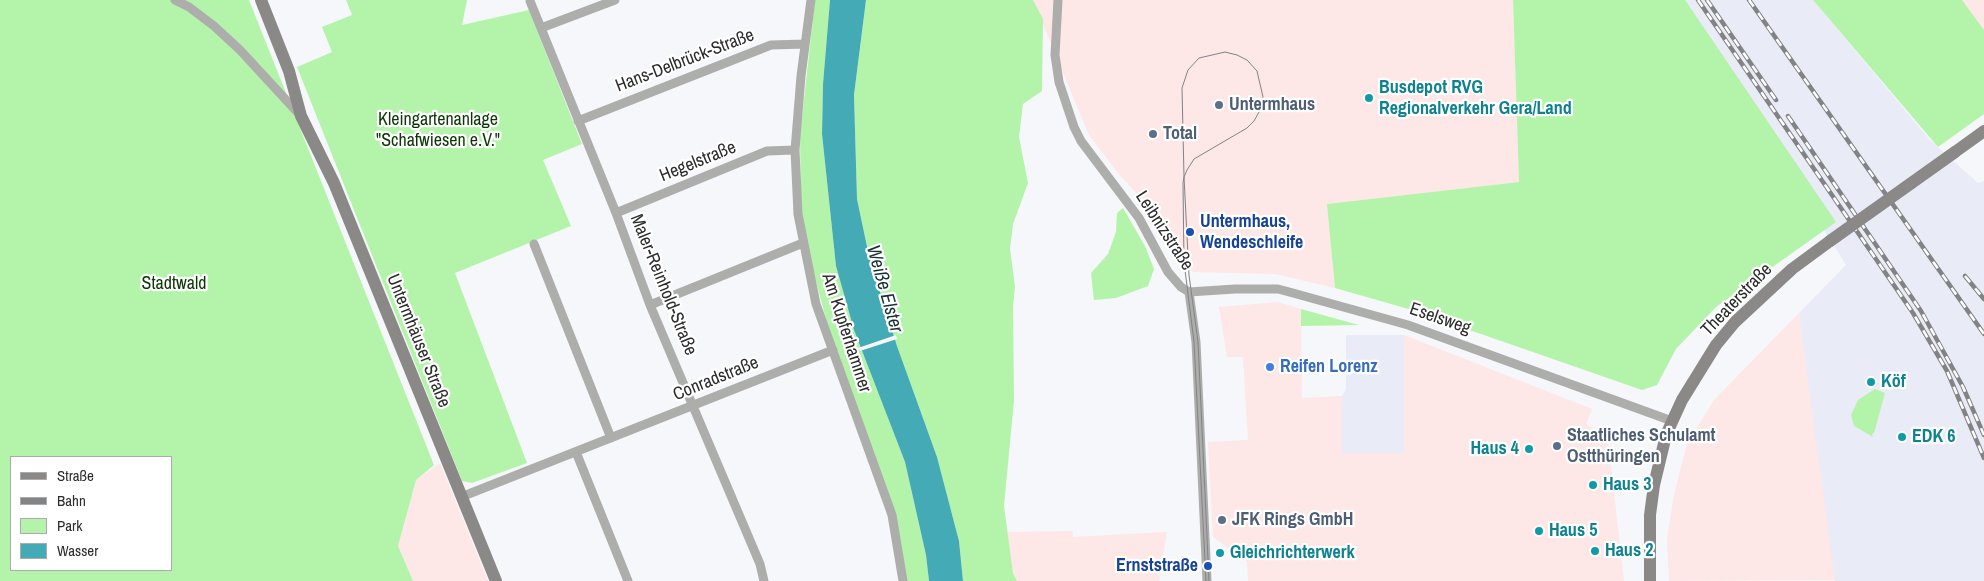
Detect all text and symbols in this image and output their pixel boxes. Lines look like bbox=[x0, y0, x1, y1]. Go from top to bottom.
street label: Hans-Delbrück-Straße bbox=[613, 25, 757, 97]
place label: Busdepot RVG Regionalverkehr Gera/Land bbox=[1379, 77, 1572, 120]
marker: Busdepot RVG Regionalverkehr Gera/Land bbox=[1363, 92, 1375, 104]
place label: Untermhaus bbox=[1229, 94, 1315, 116]
marker: Untermhaus bbox=[1213, 99, 1225, 111]
park label: Kleingartenanlage "Schafwiesen e.V." bbox=[376, 109, 500, 152]
place label: Total bbox=[1163, 123, 1197, 145]
marker: Total bbox=[1147, 128, 1159, 140]
street label: Hegelstraße bbox=[657, 137, 739, 187]
street label: Leibnizstraße bbox=[1130, 187, 1198, 275]
street label: Maler-Reinhold-Straße bbox=[625, 211, 701, 359]
place label: Untermhaus, Wendeschleife bbox=[1200, 211, 1303, 253]
marker: Untermhaus, Wendeschleife bbox=[1184, 226, 1196, 238]
water label: Weiße Elster bbox=[861, 243, 907, 335]
street label: Theaterstraße bbox=[1697, 259, 1777, 341]
street label: Untermhäuser Straße bbox=[381, 271, 455, 411]
street label: Am Kupferhammer bbox=[817, 271, 875, 395]
park label: Stadtwald bbox=[142, 273, 206, 295]
street label: Eselsweg bbox=[1407, 299, 1473, 339]
street label: Conradstraße bbox=[670, 352, 762, 406]
place label: Reifen Lorenz bbox=[1280, 356, 1378, 378]
marker: Reifen Lorenz bbox=[1264, 361, 1276, 373]
place label: Köf bbox=[1881, 371, 1906, 393]
marker: Köf bbox=[1865, 376, 1877, 388]
place label: Staatliches Schulamt Ostthüringen bbox=[1567, 425, 1715, 468]
place label: EDK 6 bbox=[1912, 426, 1955, 448]
marker: EDK 6 bbox=[1896, 431, 1908, 443]
place label: Haus 4 bbox=[1471, 438, 1519, 460]
marker: Staatliches Schulamt Ostthüringen bbox=[1551, 440, 1563, 452]
marker: Haus 4 bbox=[1523, 443, 1535, 455]
legend bbox=[10, 456, 172, 571]
text: Straße bbox=[57, 465, 94, 486]
place label: Haus 3 bbox=[1603, 474, 1651, 496]
marker: Haus 3 bbox=[1587, 479, 1599, 491]
text: Bahn bbox=[57, 490, 86, 511]
place label: JFK Rings GmbH bbox=[1232, 509, 1353, 531]
marker: JFK Rings GmbH bbox=[1216, 514, 1228, 526]
text: Park bbox=[57, 515, 82, 536]
place label: Haus 5 bbox=[1549, 520, 1597, 542]
marker: Haus 5 bbox=[1533, 525, 1545, 537]
text: Wasser bbox=[57, 540, 98, 561]
place label: Haus 2 bbox=[1605, 540, 1653, 562]
place label: Gleichrichterwerk bbox=[1230, 542, 1355, 564]
marker: Haus 2 bbox=[1589, 545, 1601, 557]
marker: Gleichrichterwerk bbox=[1214, 547, 1226, 559]
place label: Ernststraße bbox=[1116, 555, 1198, 577]
marker: Ernststraße bbox=[1202, 560, 1214, 572]

